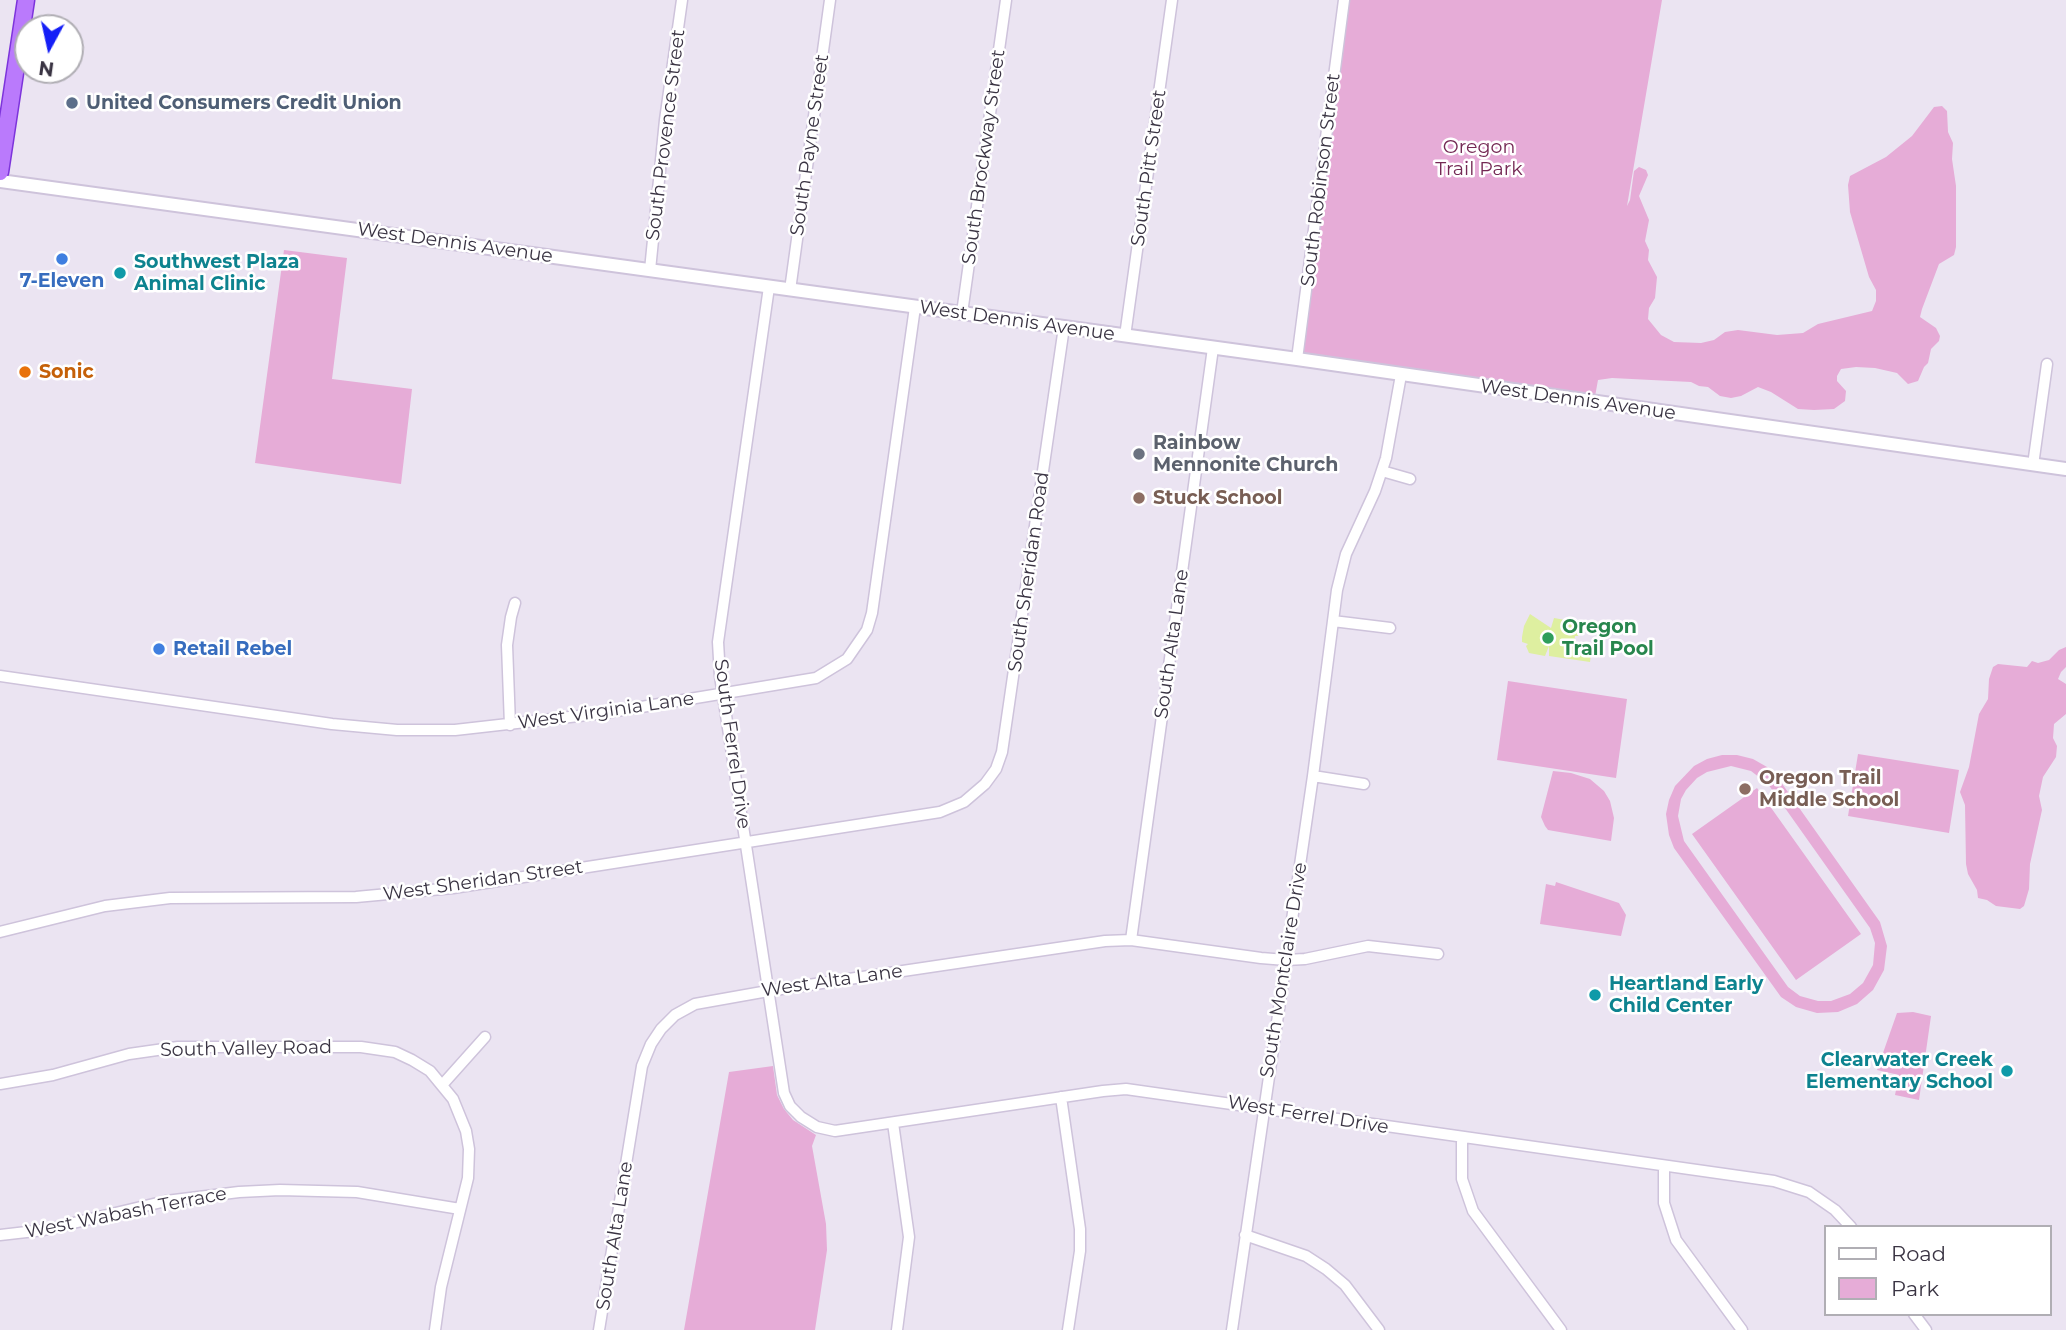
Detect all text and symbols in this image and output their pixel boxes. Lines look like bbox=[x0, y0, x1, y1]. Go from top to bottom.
north arrow bbox=[14, 14, 84, 84]
street label: South Provence Street bbox=[642, 28, 690, 242]
street label: South Brockway Street bbox=[958, 48, 1010, 266]
street label: South Payne Street bbox=[786, 53, 834, 237]
text: N bbox=[37, 56, 55, 81]
street label: South Robinson Street bbox=[1297, 72, 1345, 288]
street label: South Pitt Street bbox=[1127, 88, 1171, 248]
place label: United Consumers Credit Union bbox=[86, 92, 402, 114]
marker: United Consumers Credit Union bbox=[64, 95, 80, 111]
park label: Oregon Trail Park bbox=[1435, 136, 1523, 180]
street label: West Dennis Avenue bbox=[356, 218, 554, 268]
marker: 7-Eleven bbox=[54, 251, 70, 267]
place label: Southwest Plaza Animal Clinic bbox=[134, 251, 299, 295]
marker: Southwest Plaza Animal Clinic bbox=[112, 265, 128, 281]
place label: 7-Eleven bbox=[20, 270, 104, 292]
street label: West Dennis Avenue bbox=[918, 296, 1116, 346]
place label: Sonic bbox=[39, 361, 94, 383]
marker: Sonic bbox=[17, 364, 33, 380]
street label: West Dennis Avenue bbox=[1479, 375, 1677, 425]
place label: Rainbow Mennonite Church bbox=[1153, 432, 1338, 476]
marker: Rainbow Mennonite Church bbox=[1131, 446, 1147, 462]
street label: South Sheridan Road bbox=[1004, 470, 1054, 674]
place label: Stuck School bbox=[1153, 487, 1283, 509]
marker: Stuck School bbox=[1131, 490, 1147, 506]
street label: South Alta Lane bbox=[1150, 568, 1194, 720]
place label: Oregon Trail Pool bbox=[1562, 616, 1654, 660]
marker: Oregon Trail Pool bbox=[1540, 630, 1556, 646]
place label: Retail Rebel bbox=[173, 638, 292, 660]
marker: Retail Rebel bbox=[151, 641, 167, 657]
street label: South Ferrel Drive bbox=[709, 658, 755, 830]
street label: West Virginia Lane bbox=[516, 687, 696, 735]
place label: Oregon Trail Middle School bbox=[1759, 767, 1899, 811]
marker: Oregon Trail Middle School bbox=[1737, 781, 1753, 797]
street label: West Sheridan Street bbox=[382, 856, 584, 906]
street label: South Montclaire Drive bbox=[1256, 861, 1312, 1079]
street label: West Alta Lane bbox=[760, 960, 904, 1002]
place label: Heartland Early Child Center bbox=[1609, 973, 1763, 1017]
marker: Heartland Early Child Center bbox=[1587, 987, 1603, 1003]
street label: South Valley Road bbox=[160, 1036, 332, 1062]
place label: Clearwater Creek Elementary School bbox=[1806, 1049, 1993, 1093]
marker: Clearwater Creek Elementary School bbox=[1999, 1063, 2015, 1079]
street label: West Ferrel Drive bbox=[1226, 1091, 1390, 1139]
street label: South Alta Lane bbox=[592, 1160, 638, 1312]
street label: West Wabash Terrace bbox=[23, 1182, 229, 1244]
legend bbox=[1825, 1225, 2052, 1316]
text: Road bbox=[1891, 1241, 1946, 1266]
text: Park bbox=[1891, 1276, 1939, 1301]

